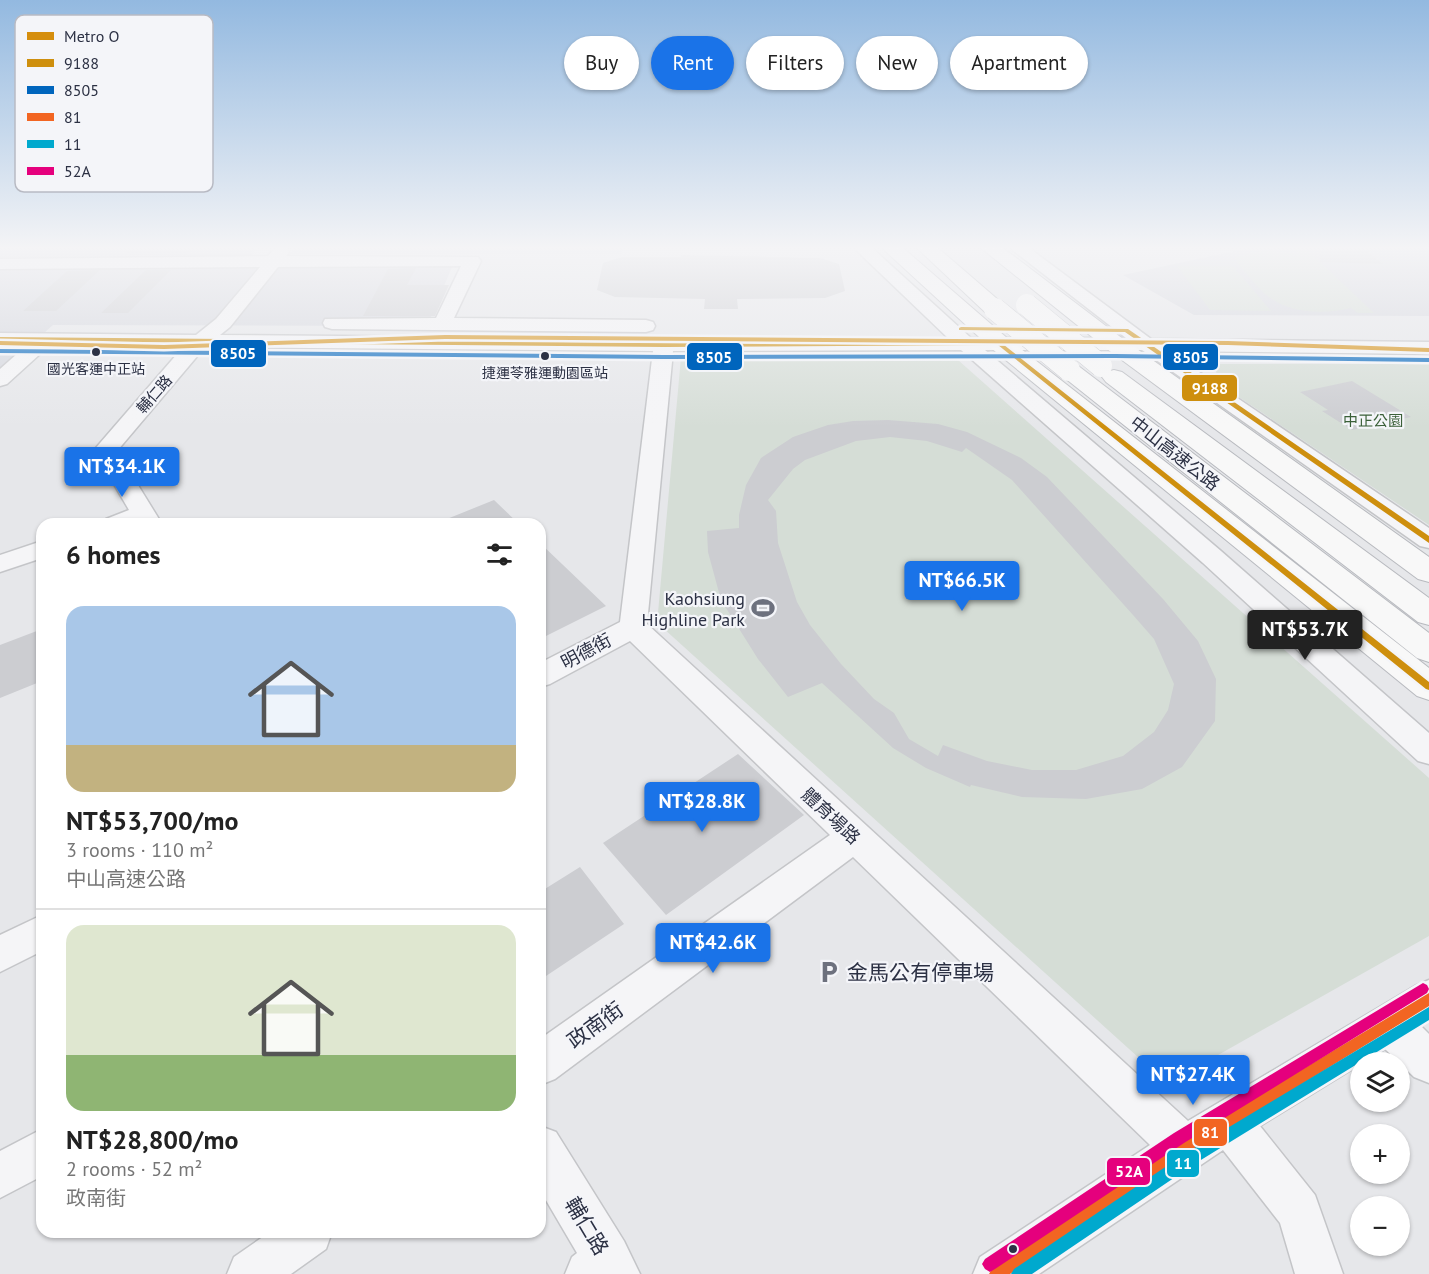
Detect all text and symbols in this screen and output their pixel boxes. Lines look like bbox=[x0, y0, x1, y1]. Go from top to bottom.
legend bbox=[15, 15, 213, 192]
text: Metro O bbox=[64, 26, 119, 46]
chip: Buy bbox=[564, 36, 639, 90]
chip: Rent bbox=[651, 36, 734, 90]
chip: Filters bbox=[746, 36, 844, 90]
chip: New bbox=[856, 36, 938, 90]
chip: Apartment bbox=[950, 36, 1088, 90]
text: 9188 bbox=[64, 53, 99, 73]
text: 8505 bbox=[64, 80, 99, 100]
text: 81 bbox=[64, 107, 81, 127]
text: 11 bbox=[64, 134, 81, 154]
text: 52A bbox=[64, 161, 91, 181]
line badge: 8505 bbox=[210, 339, 267, 368]
line badge: 8505 bbox=[686, 342, 743, 371]
text: 8505 bbox=[220, 343, 256, 363]
line badge: 8505 bbox=[1162, 343, 1219, 371]
marker: 國光客運中正站 bbox=[90, 346, 102, 358]
text: 8505 bbox=[696, 347, 732, 367]
text: 8505 bbox=[1173, 347, 1209, 367]
marker: 捷運苓雅運動園區站 bbox=[539, 350, 551, 362]
place label: 國光客運中正站 bbox=[47, 360, 145, 378]
place label: 捷運苓雅運動園區站 bbox=[482, 364, 608, 382]
street label: 輔仁路 bbox=[132, 371, 176, 417]
line badge: 9188 bbox=[1181, 374, 1238, 402]
text: 9188 bbox=[1192, 378, 1228, 398]
street label: 中山高速公路 bbox=[1125, 411, 1225, 495]
park label: 中正公園 bbox=[1343, 411, 1403, 430]
pin: NT$34.1K bbox=[60, 447, 184, 498]
text: NT$34.1K bbox=[78, 453, 166, 479]
text: 6 homes bbox=[66, 538, 161, 571]
icon: filters bbox=[483, 538, 516, 571]
pin: NT$66.5K bbox=[900, 561, 1024, 612]
text: NT$66.5K bbox=[918, 567, 1006, 593]
place label: Kaohsiung Highline Park bbox=[642, 587, 745, 631]
sports icon: Kaohsiung Highline Park bbox=[750, 595, 776, 621]
pin: NT$53.7K bbox=[1243, 610, 1367, 661]
text: NT$53.7K bbox=[1261, 616, 1349, 642]
street label: 明德街 bbox=[557, 628, 615, 674]
icon: home bbox=[237, 645, 345, 753]
pin: NT$28.8K bbox=[640, 782, 764, 833]
street label: 體育場路 bbox=[797, 783, 865, 849]
text: NT$28.8K bbox=[658, 788, 746, 814]
text: NT$53,700/mo bbox=[66, 804, 238, 837]
text: 3 rooms · 110 m² bbox=[66, 837, 213, 863]
text: 中山高速公路 bbox=[66, 866, 186, 892]
pin: NT$42.6K bbox=[651, 923, 775, 974]
text: NT$42.6K bbox=[669, 929, 757, 955]
parking icon: 金馬公有停車場 bbox=[816, 959, 842, 985]
place label: 金馬公有停車場 bbox=[847, 959, 994, 986]
icon: home bbox=[237, 964, 345, 1072]
street label: 政南街 bbox=[562, 996, 628, 1054]
map controls bbox=[1350, 1052, 1410, 1256]
button: layers bbox=[1350, 1052, 1410, 1112]
pin: NT$27.4K bbox=[1131, 1055, 1255, 1106]
text: NT$27.4K bbox=[1151, 1061, 1235, 1087]
line badge: 81 bbox=[1193, 1118, 1228, 1147]
text: 81 bbox=[1201, 1122, 1219, 1142]
text: NT$28,800/mo bbox=[66, 1123, 238, 1156]
button: + bbox=[1350, 1124, 1410, 1184]
line badge: 11 bbox=[1166, 1149, 1200, 1178]
text: 11 bbox=[1174, 1153, 1192, 1173]
text: 2 rooms · 52 m² bbox=[66, 1156, 202, 1182]
line badge: 52A bbox=[1106, 1157, 1151, 1186]
text: 52A bbox=[1115, 1161, 1143, 1181]
text: 政南街 bbox=[66, 1185, 126, 1211]
street label: 輔仁路 bbox=[559, 1192, 615, 1260]
button: − bbox=[1350, 1196, 1410, 1256]
unlabelled marker bbox=[1007, 1243, 1019, 1255]

